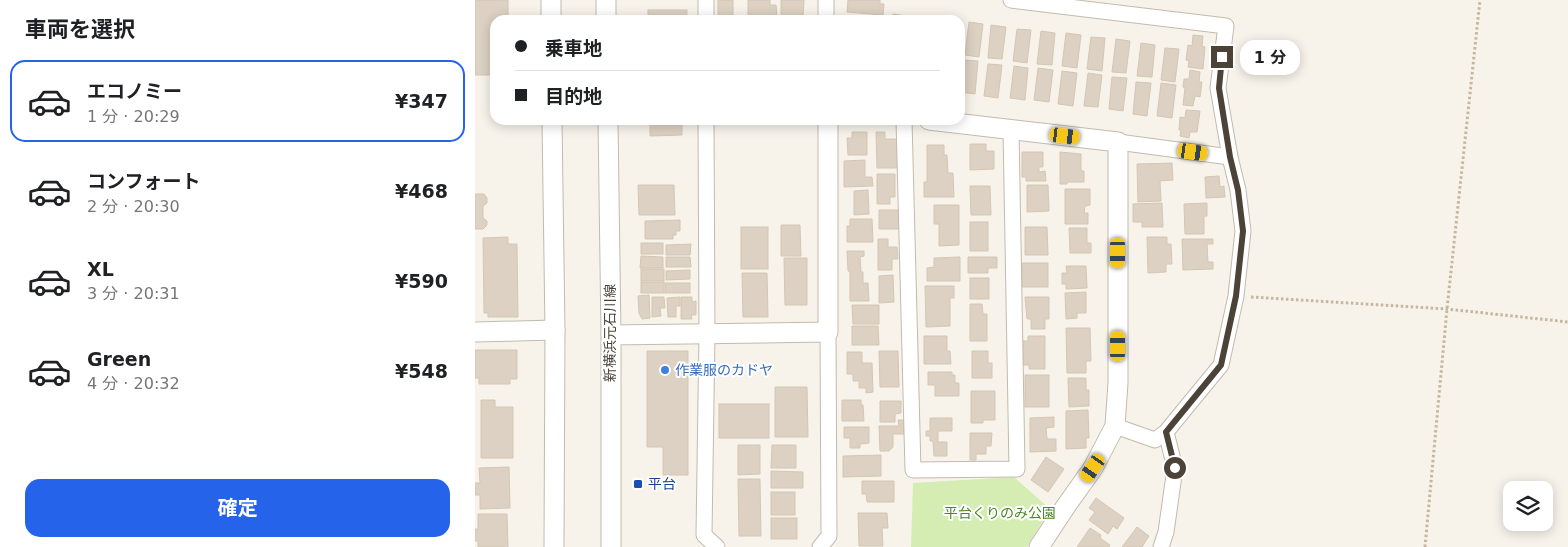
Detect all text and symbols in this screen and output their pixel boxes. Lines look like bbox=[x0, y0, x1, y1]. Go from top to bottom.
text: 車両を選択 bbox=[25, 17, 135, 42]
text: 乗車地 bbox=[545, 37, 602, 59]
callout: 1 分 bbox=[1239, 40, 1299, 74]
route end bbox=[1211, 46, 1233, 68]
text: 1 分 bbox=[1254, 48, 1286, 67]
icon: car bbox=[27, 79, 72, 124]
text: エコノミー bbox=[87, 80, 182, 102]
text: 目的地 bbox=[545, 85, 602, 107]
text: ¥347 bbox=[395, 90, 448, 112]
text: 1 分 · 20:29 bbox=[87, 107, 180, 126]
car bbox=[1049, 127, 1080, 145]
car bbox=[1177, 142, 1208, 162]
icon: car bbox=[27, 169, 72, 214]
text: コンフォート bbox=[87, 170, 200, 192]
text: ¥468 bbox=[395, 180, 448, 202]
text: 2 分 · 20:30 bbox=[87, 197, 180, 216]
car bbox=[1110, 238, 1125, 268]
text: XL bbox=[87, 258, 114, 280]
icon: car bbox=[27, 259, 72, 304]
text: ¥590 bbox=[395, 270, 448, 292]
text: 3 分 · 20:31 bbox=[87, 284, 180, 303]
street label: 新横浜元石川線 bbox=[602, 284, 618, 382]
car bbox=[1110, 331, 1125, 361]
text: Green bbox=[87, 348, 151, 370]
icon: car bbox=[27, 349, 72, 394]
text: ¥548 bbox=[395, 360, 448, 382]
place label: 作業服のカドヤ bbox=[675, 362, 773, 378]
marker: 作業服のカドヤ bbox=[659, 364, 671, 376]
text: 4 分 · 20:32 bbox=[87, 374, 180, 393]
car bbox=[1078, 451, 1107, 485]
route start bbox=[1164, 457, 1186, 479]
place label: 平台 bbox=[648, 476, 676, 492]
marker: 平台 bbox=[632, 478, 644, 490]
button: 確定 bbox=[25, 479, 450, 537]
map controls bbox=[1503, 481, 1553, 531]
button: layers bbox=[1503, 481, 1553, 531]
park label: 平台くりのみ公園 bbox=[944, 505, 1056, 521]

